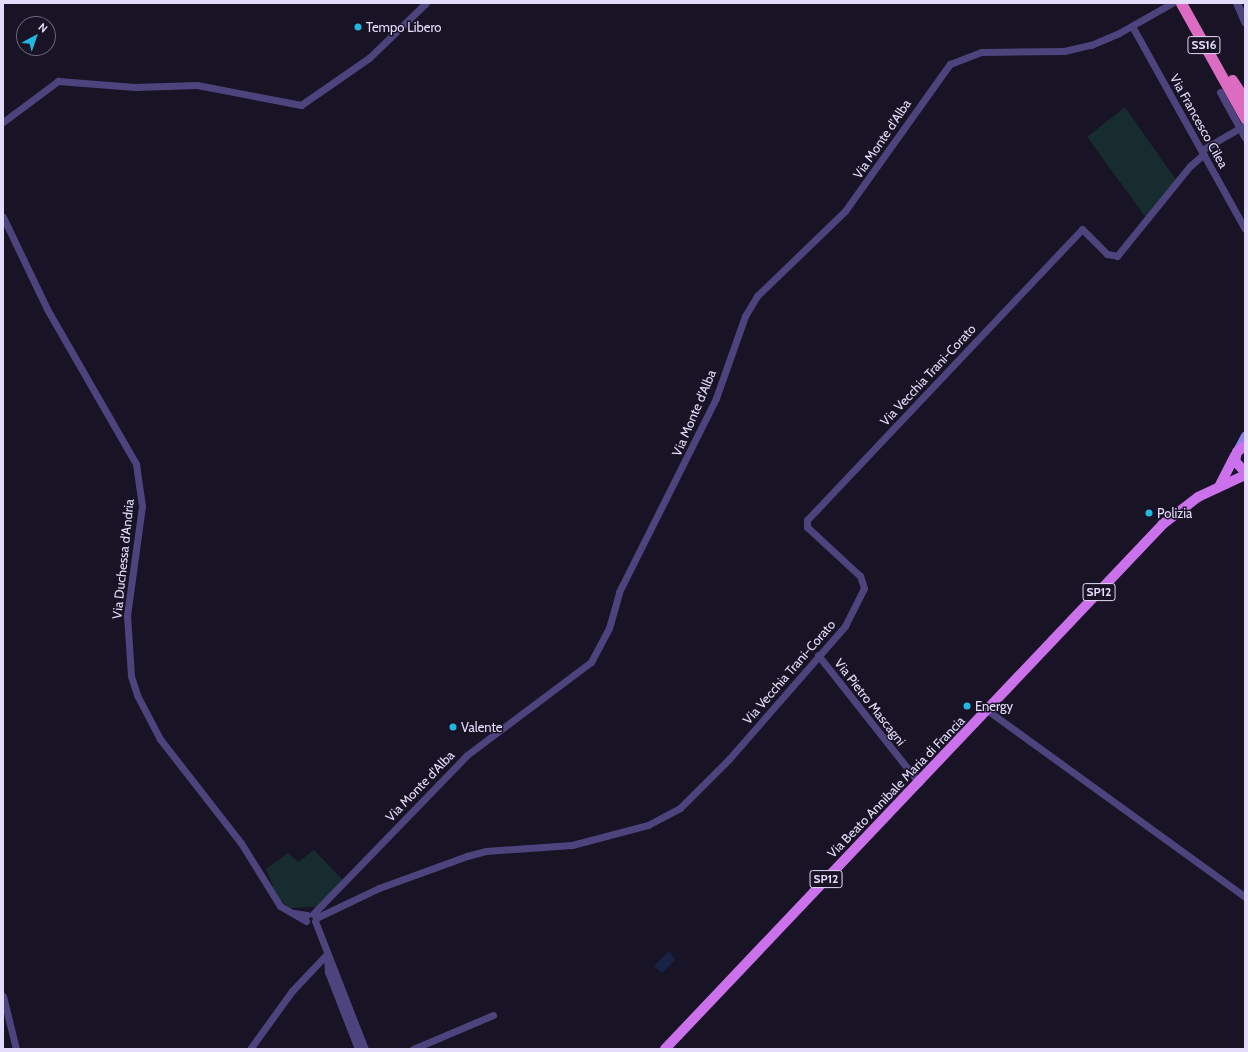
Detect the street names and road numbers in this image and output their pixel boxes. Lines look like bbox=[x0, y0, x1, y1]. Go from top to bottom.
road number: SS16 bbox=[1187, 35, 1221, 55]
street label: Via Francesco Cilea bbox=[1167, 71, 1231, 171]
street label: Via Monte d'Alba bbox=[850, 96, 914, 182]
street label: Via Vecchia Trani-Corato bbox=[877, 321, 979, 429]
street label: Via Monte d'Alba bbox=[669, 367, 719, 459]
street label: Via Duchessa d'Andria bbox=[109, 498, 137, 620]
road number: SP12 bbox=[1082, 582, 1116, 602]
street label: Via Vecchia Trani-Corato bbox=[739, 617, 839, 727]
street label: Via Pietro Mascagni bbox=[831, 655, 909, 749]
street label: Via Beato Annibale Maria di Francia bbox=[824, 713, 968, 861]
street label: Via Monte d'Alba bbox=[382, 747, 458, 825]
road number: SP12 bbox=[809, 869, 843, 889]

